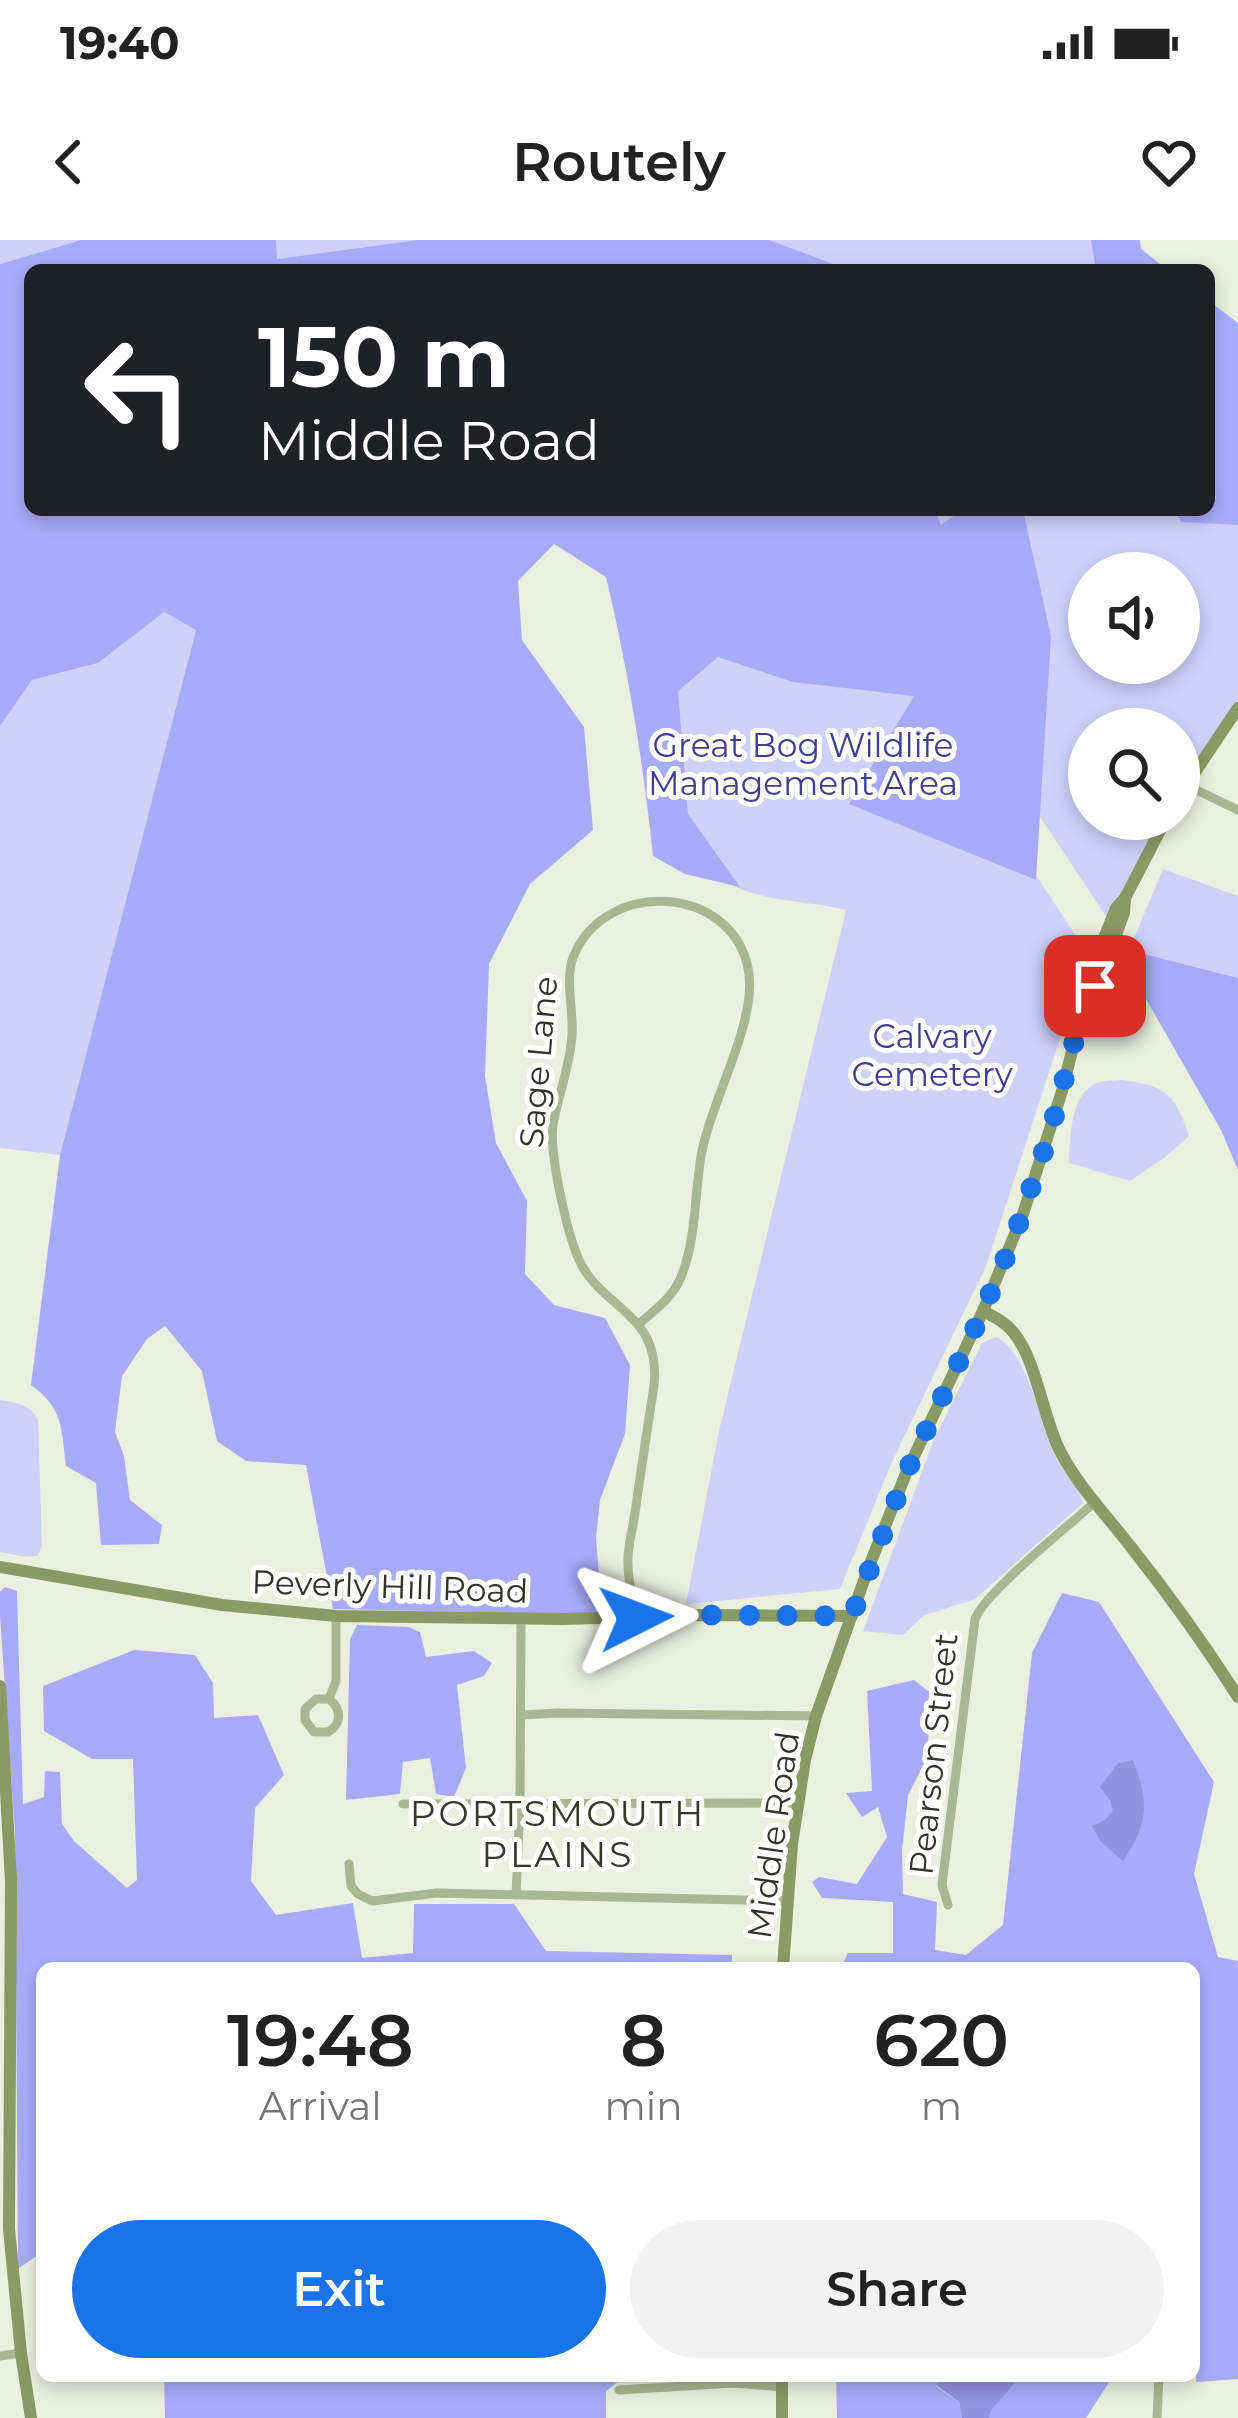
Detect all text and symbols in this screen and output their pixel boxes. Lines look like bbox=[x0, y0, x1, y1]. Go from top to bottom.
text: 19:40 bbox=[60, 15, 180, 70]
icon: back bbox=[36, 129, 102, 195]
text: Routely bbox=[512, 129, 726, 195]
icon: heart bbox=[1136, 129, 1202, 195]
text: 150 m bbox=[258, 306, 510, 408]
icon: left bbox=[60, 312, 216, 468]
text: Middle Road bbox=[258, 408, 600, 474]
map controls bbox=[1068, 552, 1200, 840]
button: sound bbox=[1068, 552, 1200, 684]
button: search bbox=[1068, 708, 1200, 840]
park label: Great Bog Wildlife Management Area bbox=[648, 725, 958, 803]
pin bbox=[1044, 935, 1146, 1037]
icon: arrive bbox=[1062, 953, 1128, 1019]
street label: Sage Lane bbox=[511, 975, 565, 1149]
park label: Calvary Cemetery bbox=[851, 1016, 1013, 1094]
position arrow bbox=[573, 1555, 699, 1681]
street label: Peverly Hill Road bbox=[251, 1561, 529, 1611]
street label: Pearson Street bbox=[900, 1631, 966, 1877]
street label: Middle Road bbox=[739, 1729, 807, 1941]
district label: PORTSMOUTH PLAINS bbox=[410, 1791, 706, 1876]
text: 19:48 bbox=[227, 1996, 414, 2084]
text: 8 bbox=[620, 1996, 667, 2084]
text: 620 bbox=[874, 1996, 1009, 2084]
text: Arrival bbox=[259, 2082, 382, 2130]
text: min bbox=[604, 2082, 683, 2130]
text: m bbox=[921, 2082, 962, 2130]
button: Exit bbox=[72, 2220, 606, 2358]
button: Share bbox=[630, 2220, 1164, 2358]

